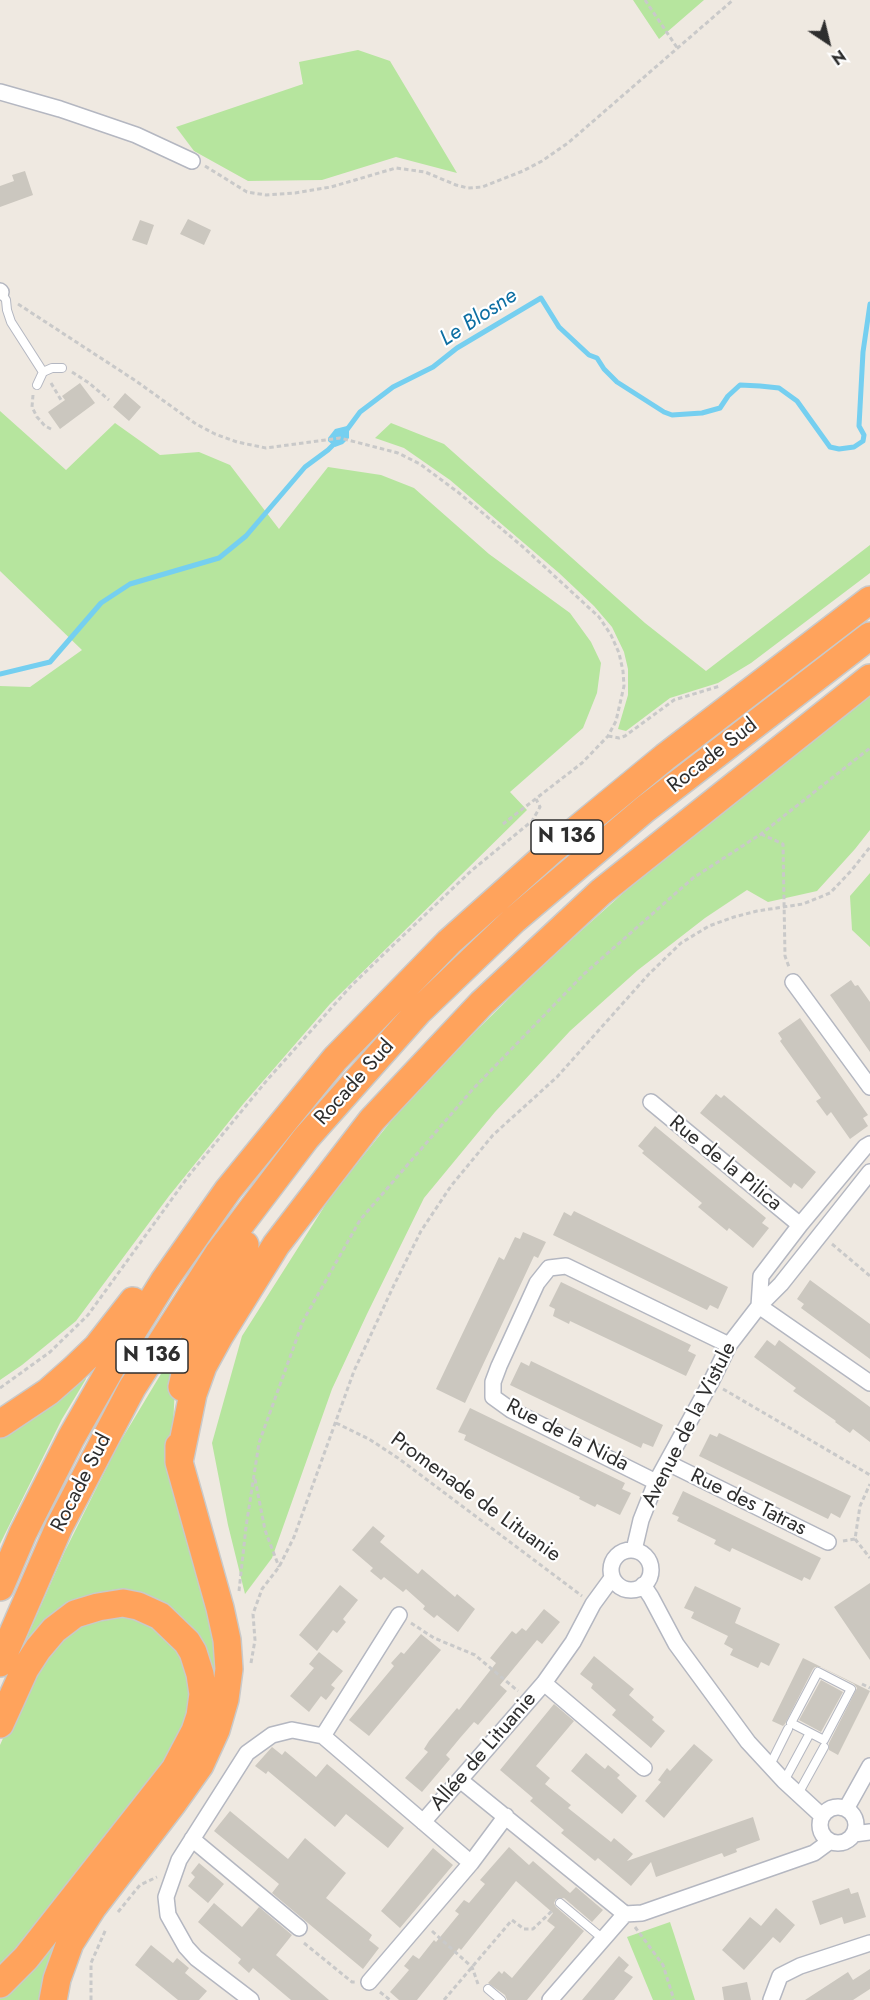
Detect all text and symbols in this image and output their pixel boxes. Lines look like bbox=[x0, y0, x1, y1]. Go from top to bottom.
north arrow bbox=[798, 12, 858, 72]
text: N bbox=[827, 44, 850, 70]
water label: Le Blosne bbox=[436, 283, 522, 353]
street label: Rocade Sud bbox=[663, 713, 763, 799]
road number: N 136 bbox=[531, 820, 603, 854]
street label: Rocade Sud bbox=[310, 1035, 400, 1131]
street label: Rue de la Pilica bbox=[664, 1111, 786, 1217]
street label: Avenue de la Vistule bbox=[638, 1338, 742, 1512]
road number: N 136 bbox=[116, 1339, 188, 1373]
street label: Rue de la Nida bbox=[502, 1394, 632, 1478]
street label: Promenade de Lituanie bbox=[385, 1428, 565, 1568]
street label: Rocade Sud bbox=[46, 1430, 118, 1536]
street label: Rue des Tatras bbox=[686, 1464, 810, 1542]
street label: Allée de Lituanie bbox=[426, 1688, 542, 1816]

